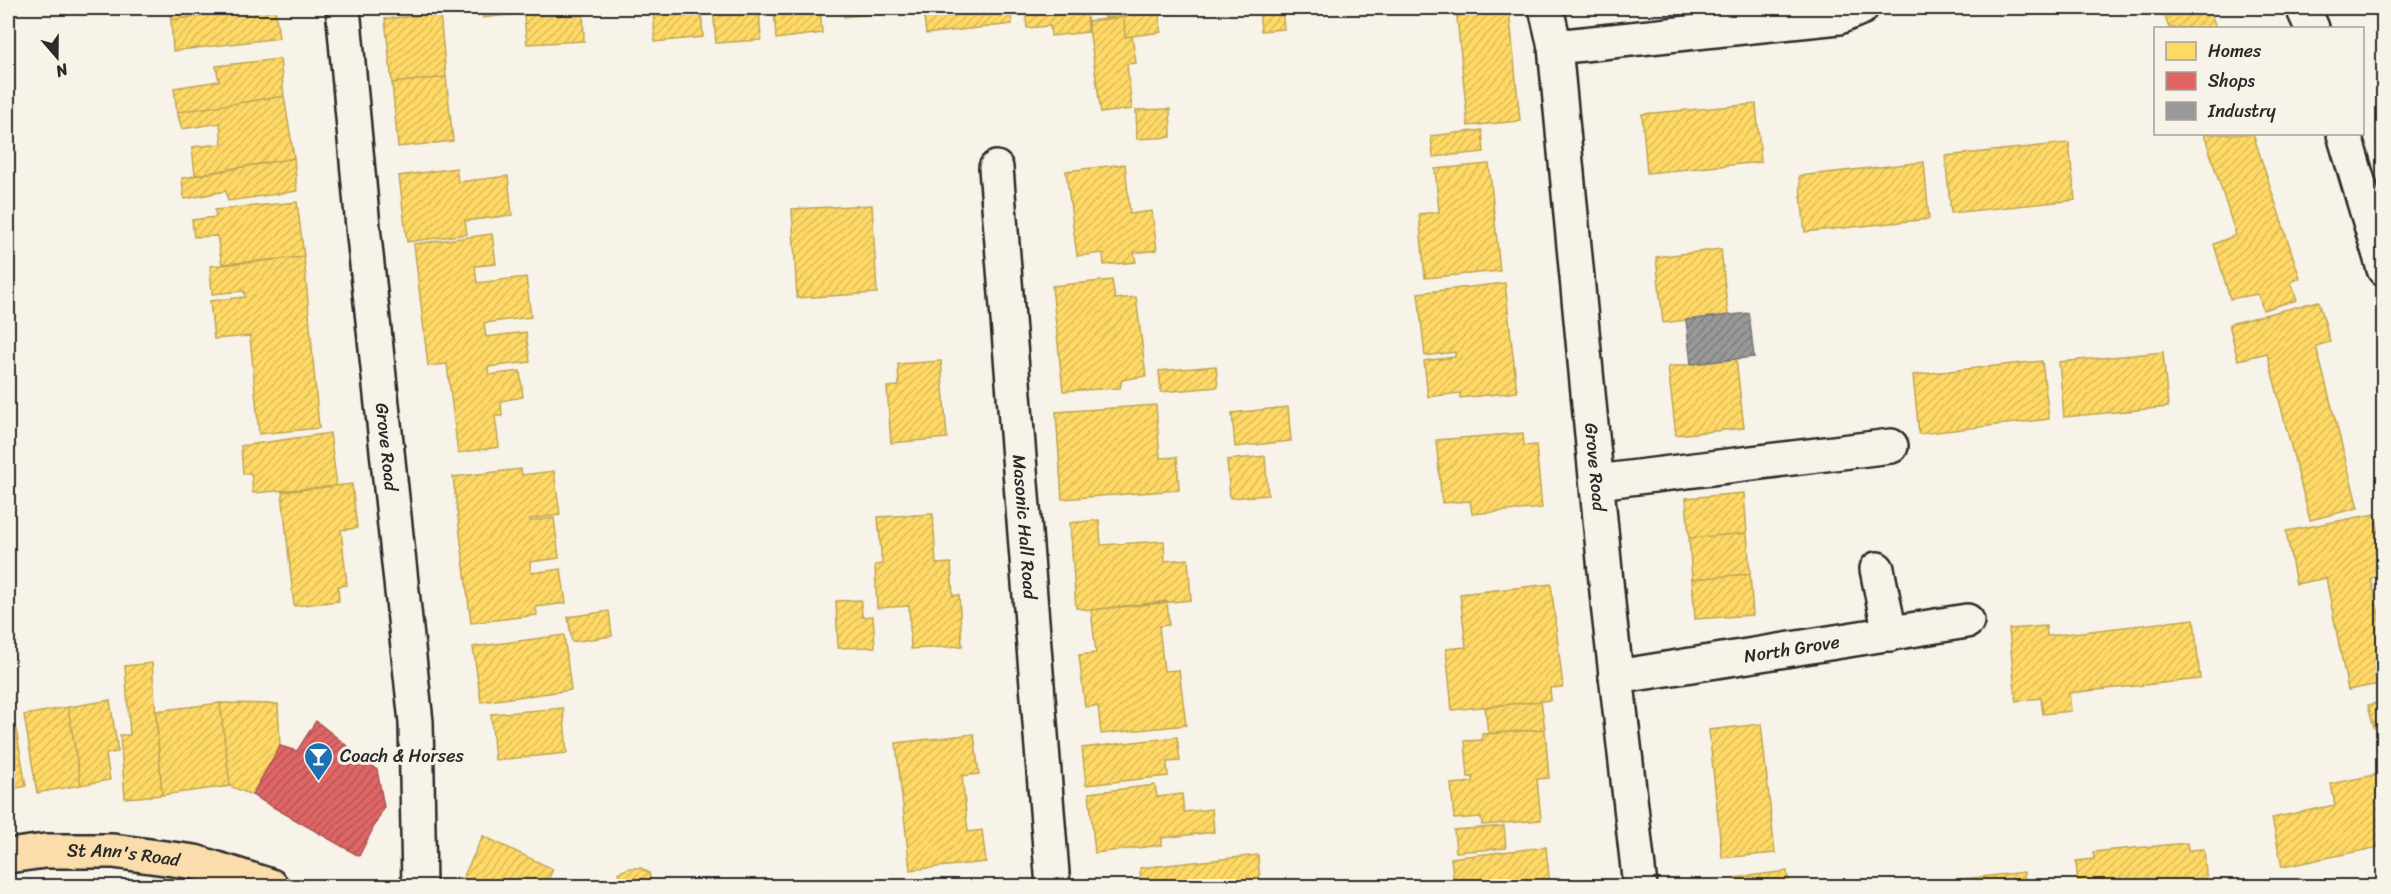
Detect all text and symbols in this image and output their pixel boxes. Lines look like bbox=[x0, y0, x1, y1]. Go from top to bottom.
north arrow bbox=[27, 27, 87, 87]
legend bbox=[2154, 27, 2364, 135]
text: Homes bbox=[2208, 35, 2262, 67]
text: N bbox=[51, 55, 73, 86]
text: Shops bbox=[2208, 65, 2255, 97]
text: Industry bbox=[2207, 95, 2277, 127]
street label: Grove Road bbox=[366, 401, 407, 494]
street label: Grove Road bbox=[1575, 421, 1615, 514]
street label: Masonic Hall Road bbox=[1003, 453, 1046, 602]
street label: North Grove bbox=[1742, 626, 1842, 672]
bar icon: Coach & Horses bbox=[303, 740, 335, 782]
place label: Coach & Horses bbox=[340, 740, 464, 772]
street label: St Ann's Road bbox=[67, 835, 183, 876]

